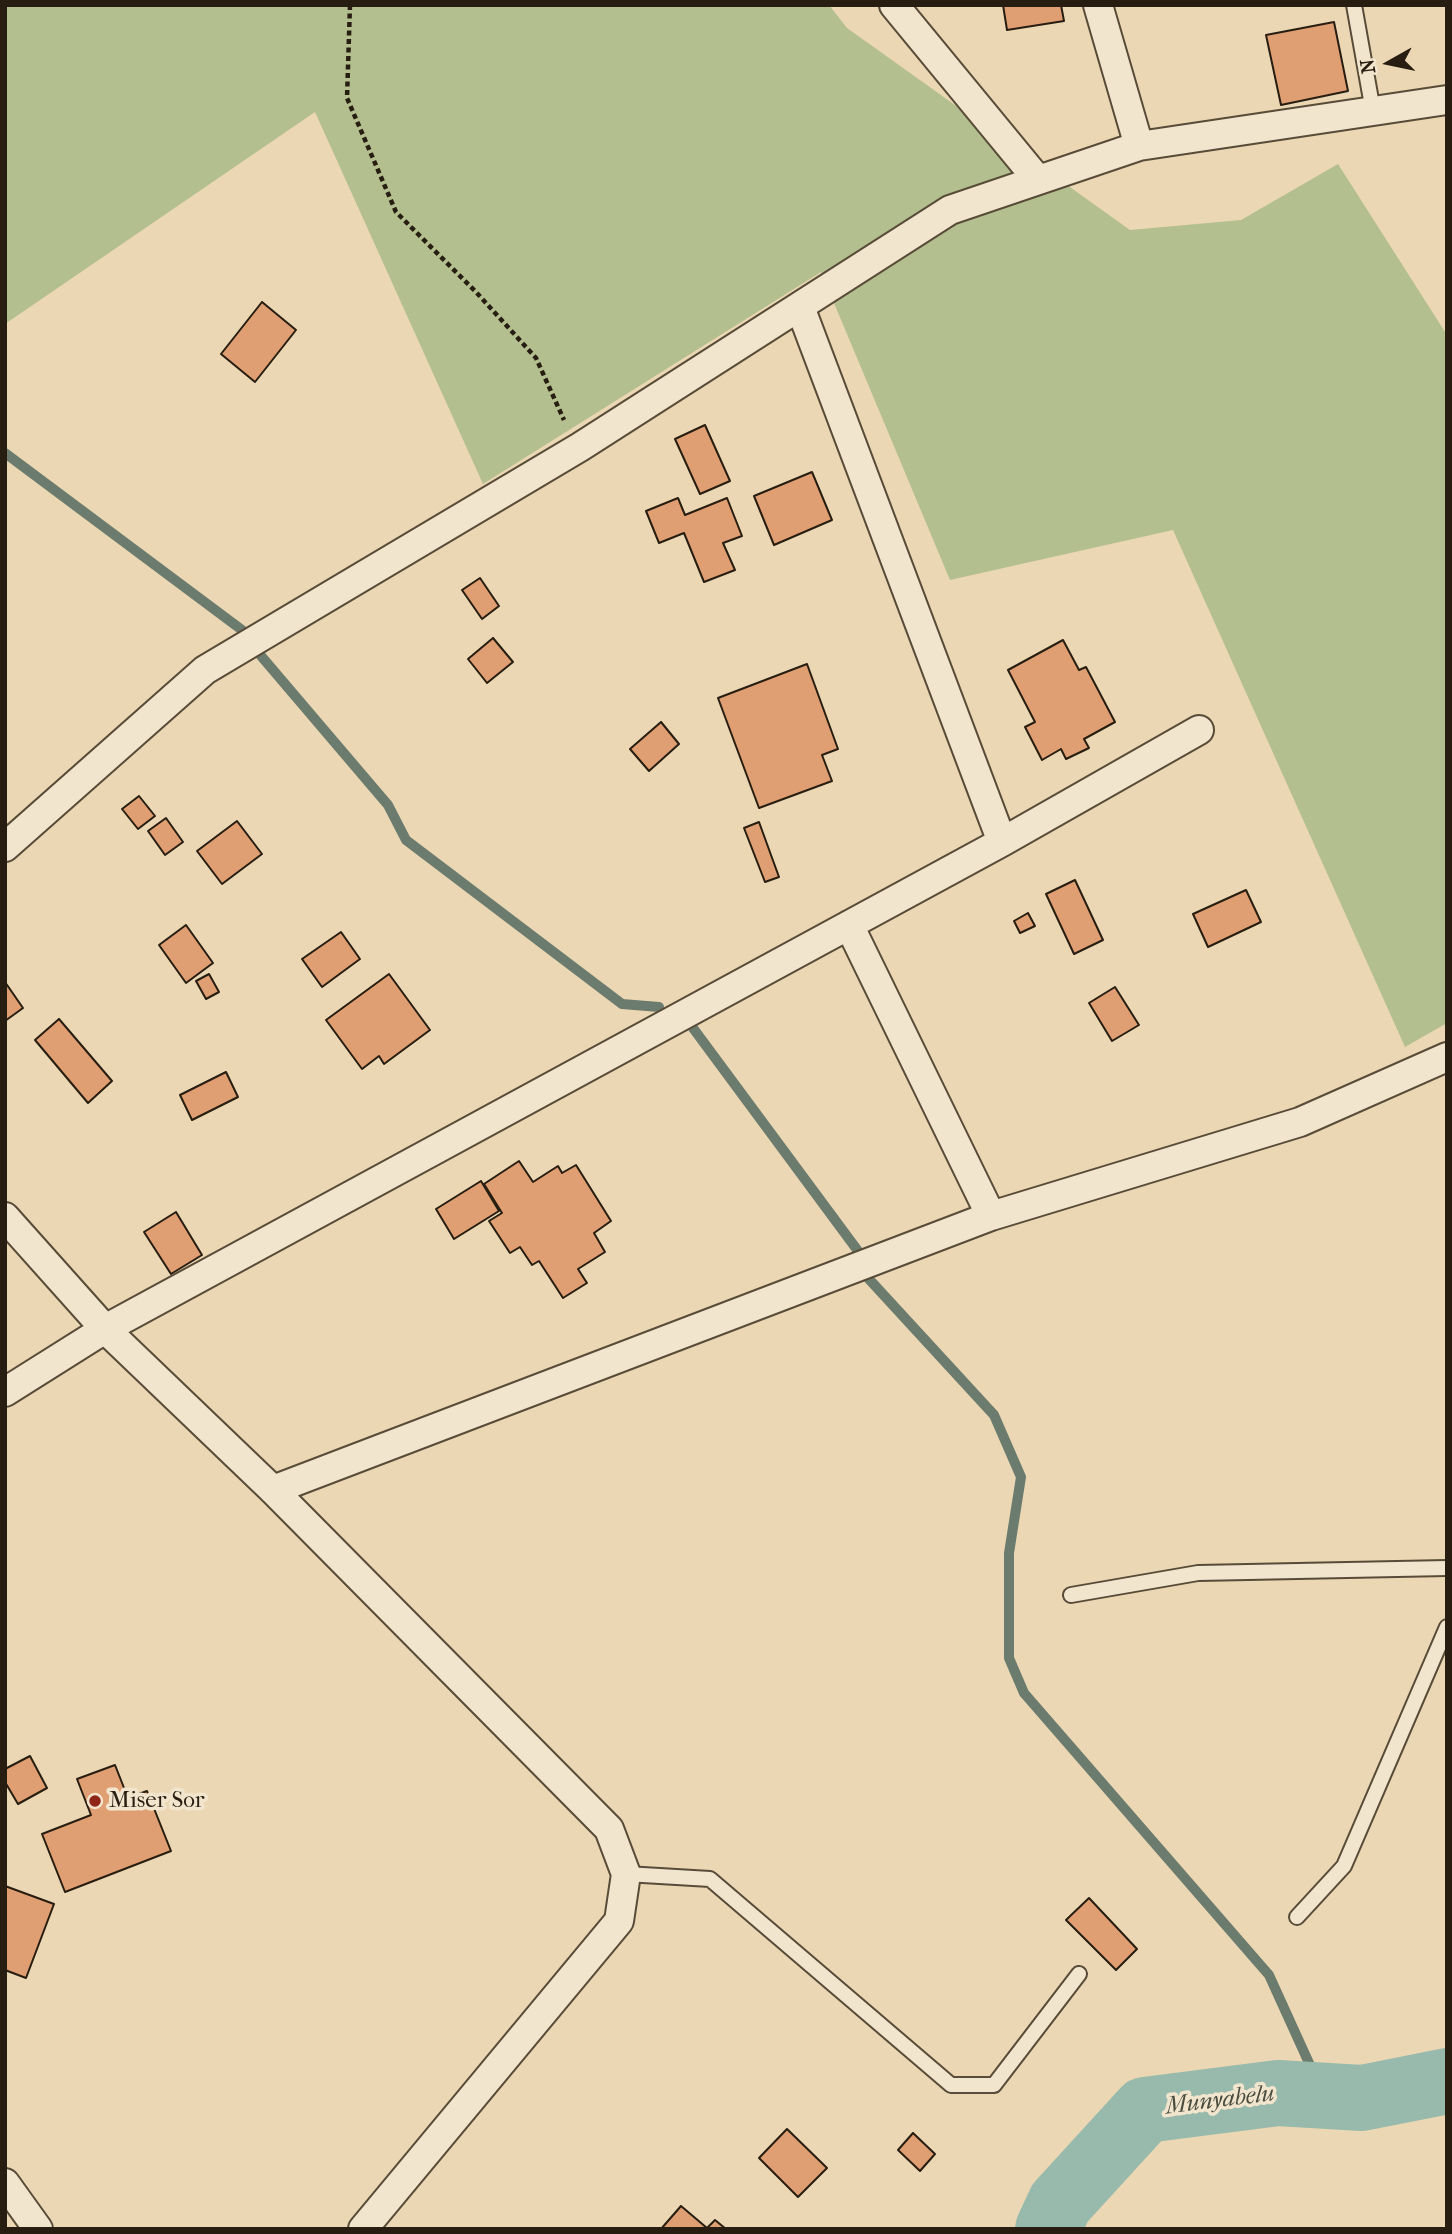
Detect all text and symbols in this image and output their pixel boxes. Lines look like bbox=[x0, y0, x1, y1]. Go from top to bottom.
north arrow bbox=[1354, 28, 1424, 98]
text: N bbox=[1356, 57, 1380, 75]
place label: Miser Sor bbox=[109, 1787, 205, 1815]
marker: Miser Sor bbox=[87, 1793, 103, 1809]
water label: Munyabelu bbox=[1164, 2080, 1276, 2122]

